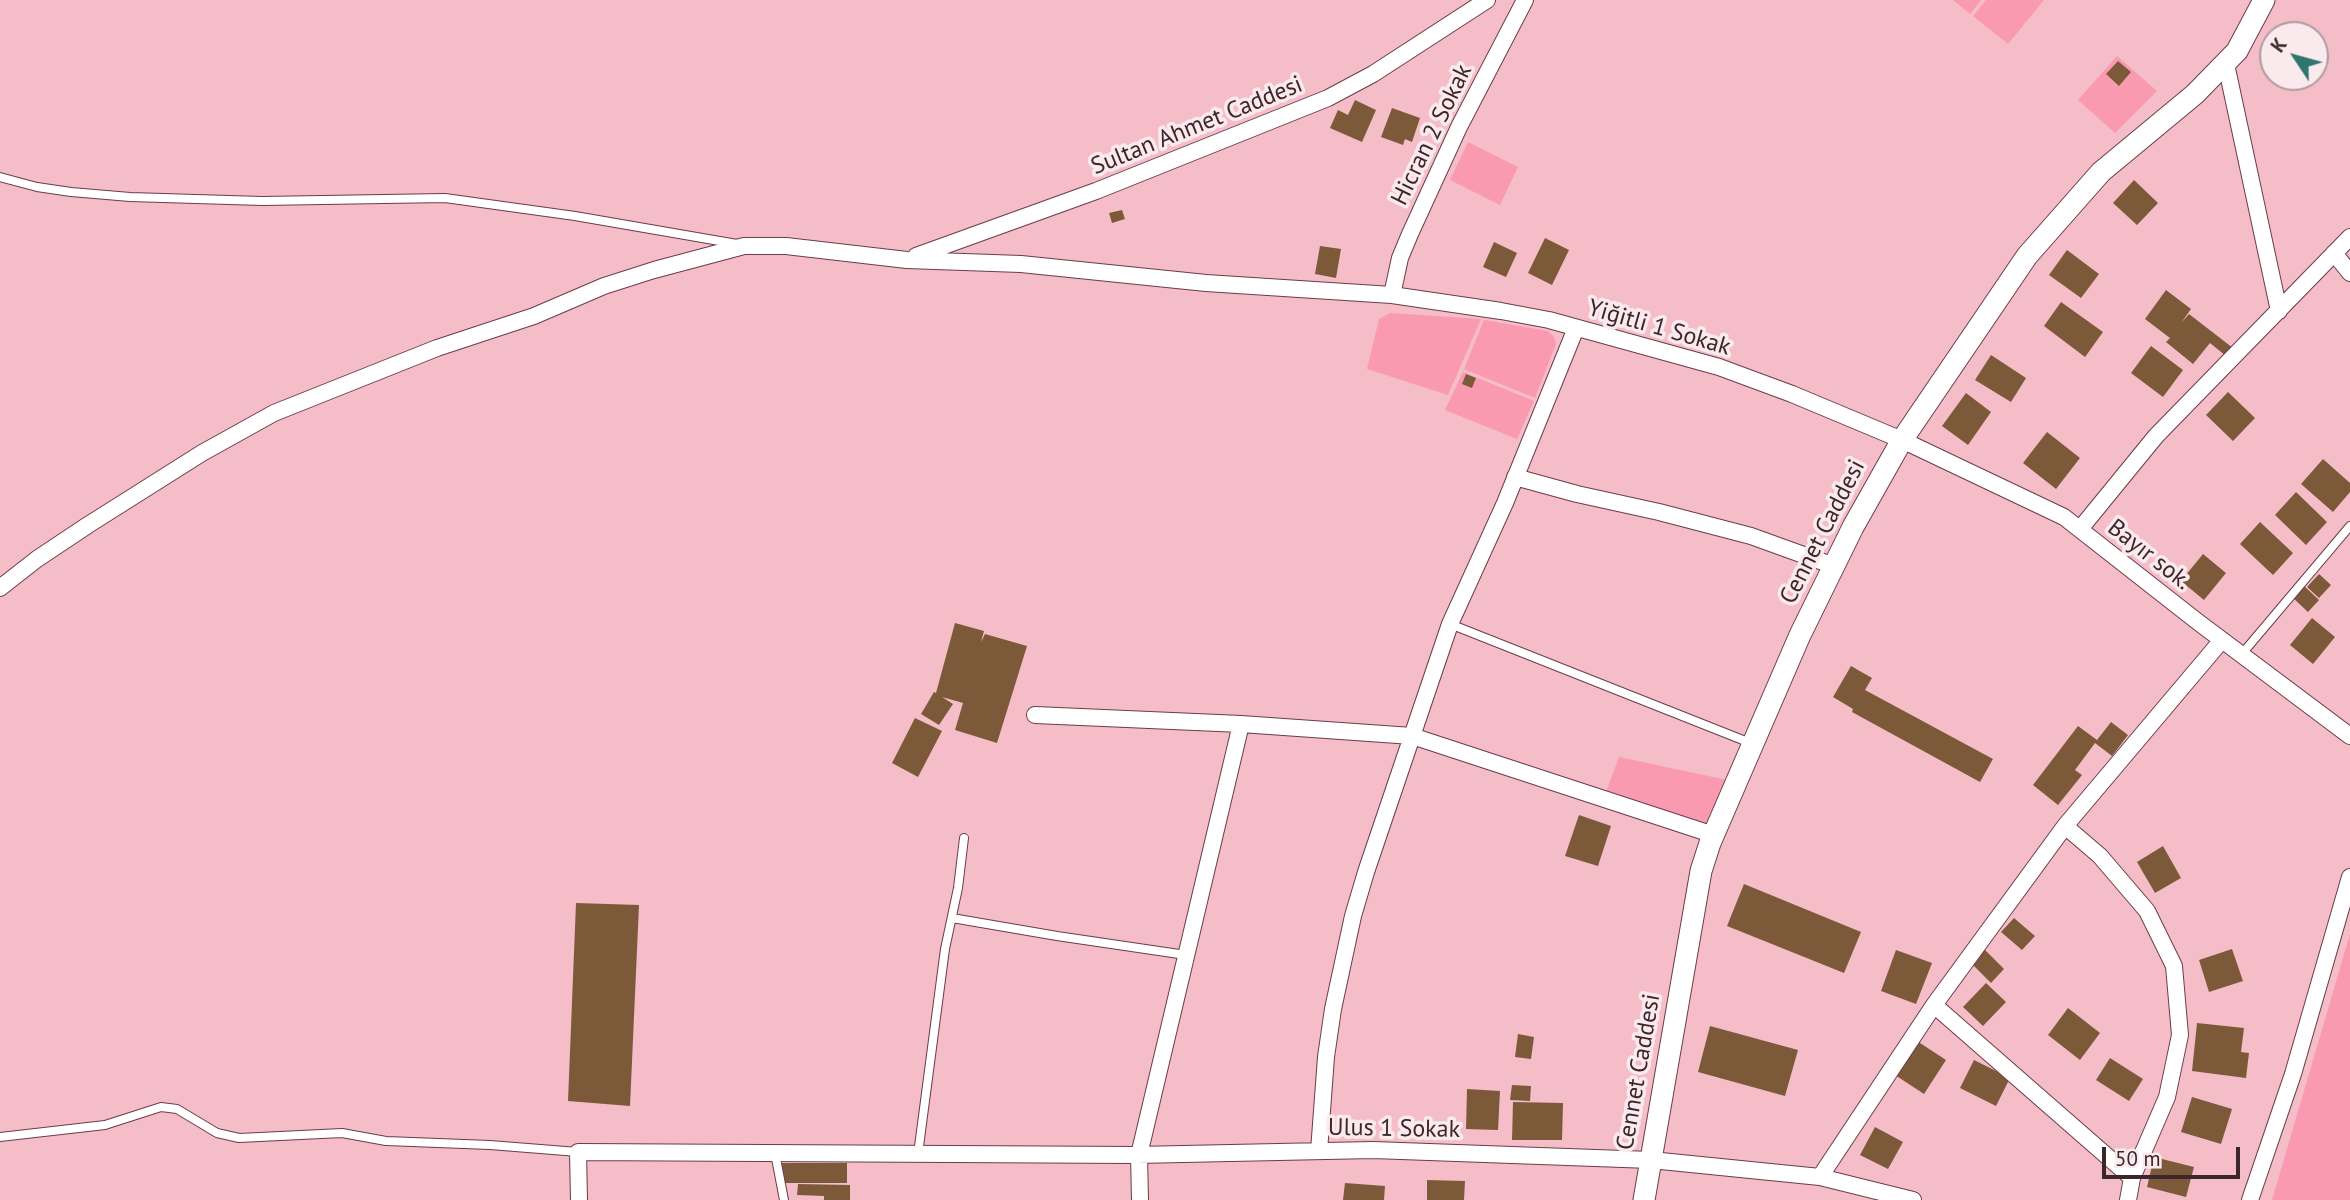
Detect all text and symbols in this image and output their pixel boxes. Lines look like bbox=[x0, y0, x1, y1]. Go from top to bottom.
north arrow bbox=[2259, 21, 2329, 91]
text: K bbox=[2265, 33, 2292, 57]
street label: Hicran 2 Sokak bbox=[1386, 60, 1478, 210]
street label: Sultan Ahmet Caddesi bbox=[1087, 70, 1307, 182]
street label: Yiğitli 1 Sokak bbox=[1584, 294, 1734, 362]
street label: Cennet Caddesi bbox=[1774, 455, 1872, 609]
street label: Bayır sok. bbox=[2102, 514, 2196, 596]
street label: Cennet Caddesi bbox=[1611, 992, 1667, 1152]
street label: Ulus 1 Sokak bbox=[1328, 1113, 1460, 1145]
scale bar bbox=[2105, 1134, 2243, 1178]
text: 50 m bbox=[2115, 1145, 2161, 1172]

